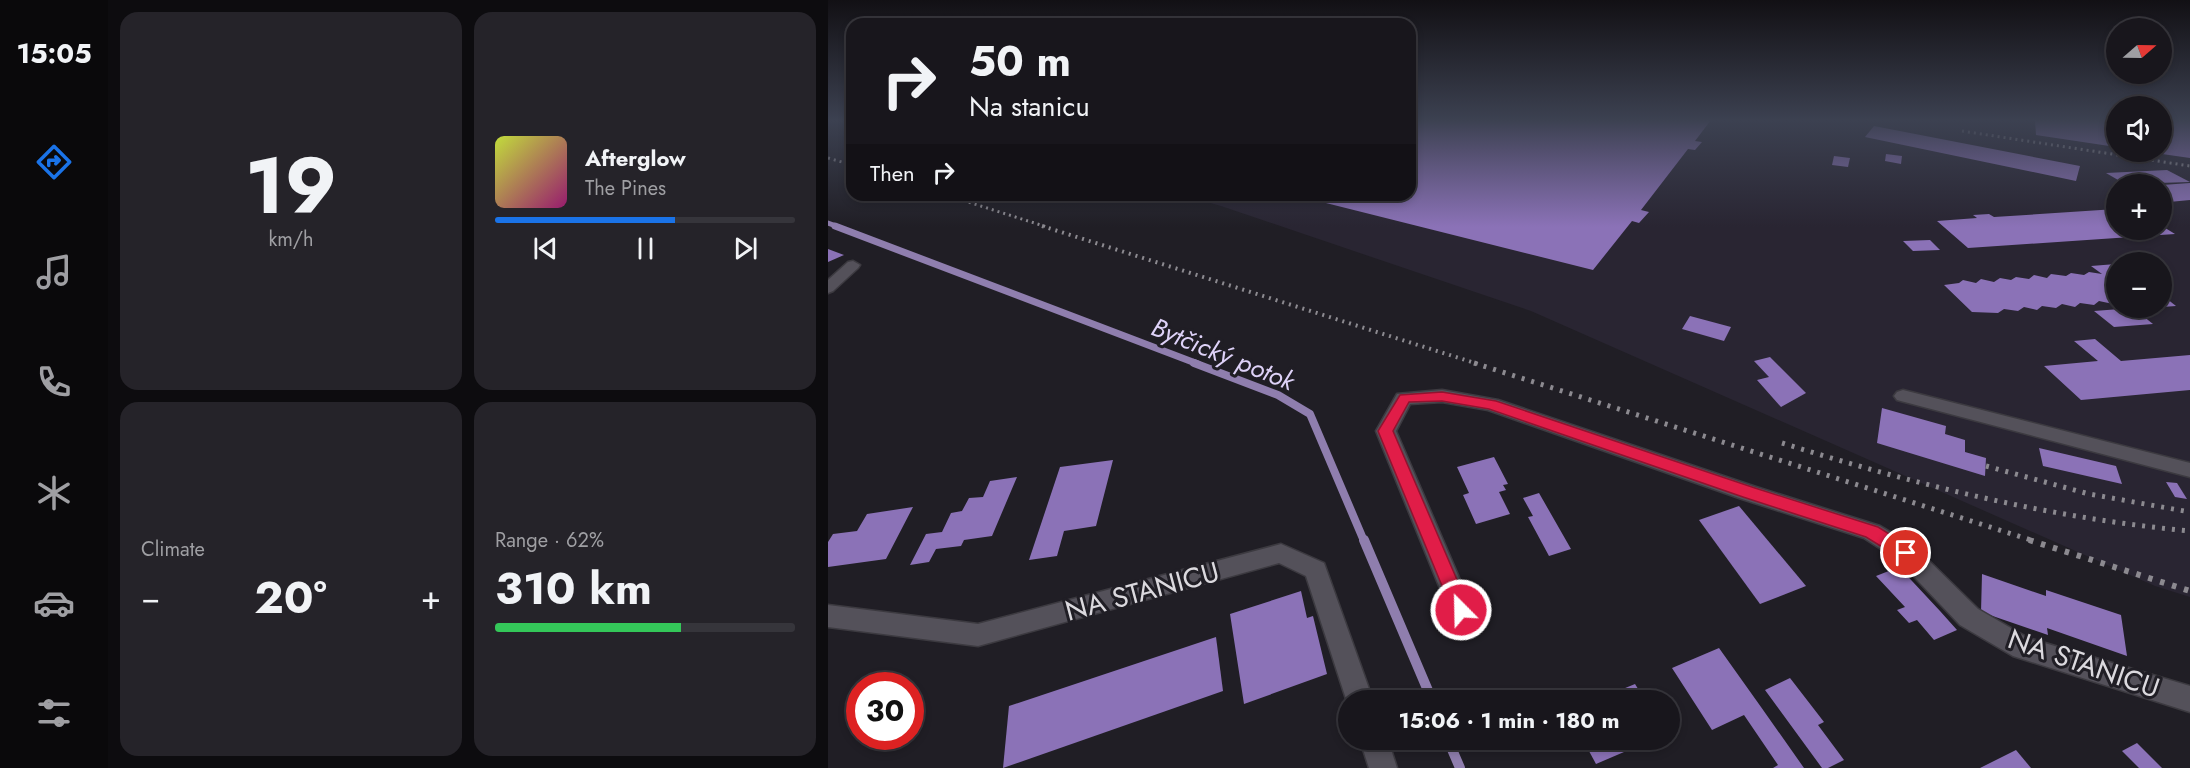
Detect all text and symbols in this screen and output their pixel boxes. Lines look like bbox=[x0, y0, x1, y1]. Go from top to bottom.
north arrow bbox=[2106, 18, 2172, 84]
map controls bbox=[2106, 18, 2172, 318]
text: 50 m bbox=[969, 31, 1071, 92]
text: 15:05 bbox=[16, 34, 92, 73]
icon: right bbox=[870, 42, 948, 120]
text: Na stanicu bbox=[969, 87, 1090, 126]
button: sound bbox=[2106, 96, 2172, 162]
text: 19 bbox=[245, 130, 337, 242]
icon: directions bbox=[33, 141, 75, 183]
text: Afterglow bbox=[585, 142, 686, 174]
icon: right bbox=[927, 156, 960, 189]
text: Then bbox=[870, 157, 915, 189]
text: The Pines bbox=[585, 174, 666, 203]
button: + bbox=[2106, 174, 2172, 240]
text: km/h bbox=[268, 225, 314, 254]
icon: previous bbox=[529, 232, 562, 265]
icon: pause bbox=[629, 232, 662, 265]
icon: next bbox=[729, 232, 762, 265]
icon: music bbox=[33, 251, 75, 293]
button: − bbox=[2106, 252, 2172, 318]
water label: Bytčický potok bbox=[1146, 308, 1302, 401]
icon: phone bbox=[33, 361, 75, 403]
icon: climate bbox=[33, 472, 75, 514]
text: Range · 62% bbox=[495, 526, 604, 555]
pin bbox=[1880, 527, 1931, 578]
text: Climate bbox=[141, 535, 205, 564]
icon: arrive bbox=[1889, 536, 1922, 569]
street label: NA STANICU bbox=[1061, 551, 1224, 632]
text: 310 km bbox=[495, 556, 652, 621]
text: 20° bbox=[254, 565, 327, 630]
text: − bbox=[141, 574, 160, 621]
text: + bbox=[421, 574, 441, 621]
position arrow bbox=[1429, 578, 1493, 642]
icon: car bbox=[33, 582, 75, 624]
street label: NA STANICU bbox=[2003, 618, 2165, 709]
speed limit sign: 30 bbox=[846, 672, 924, 750]
icon: filters bbox=[33, 692, 75, 734]
text: 15:06 · 1 min · 180 m bbox=[1398, 704, 1620, 736]

